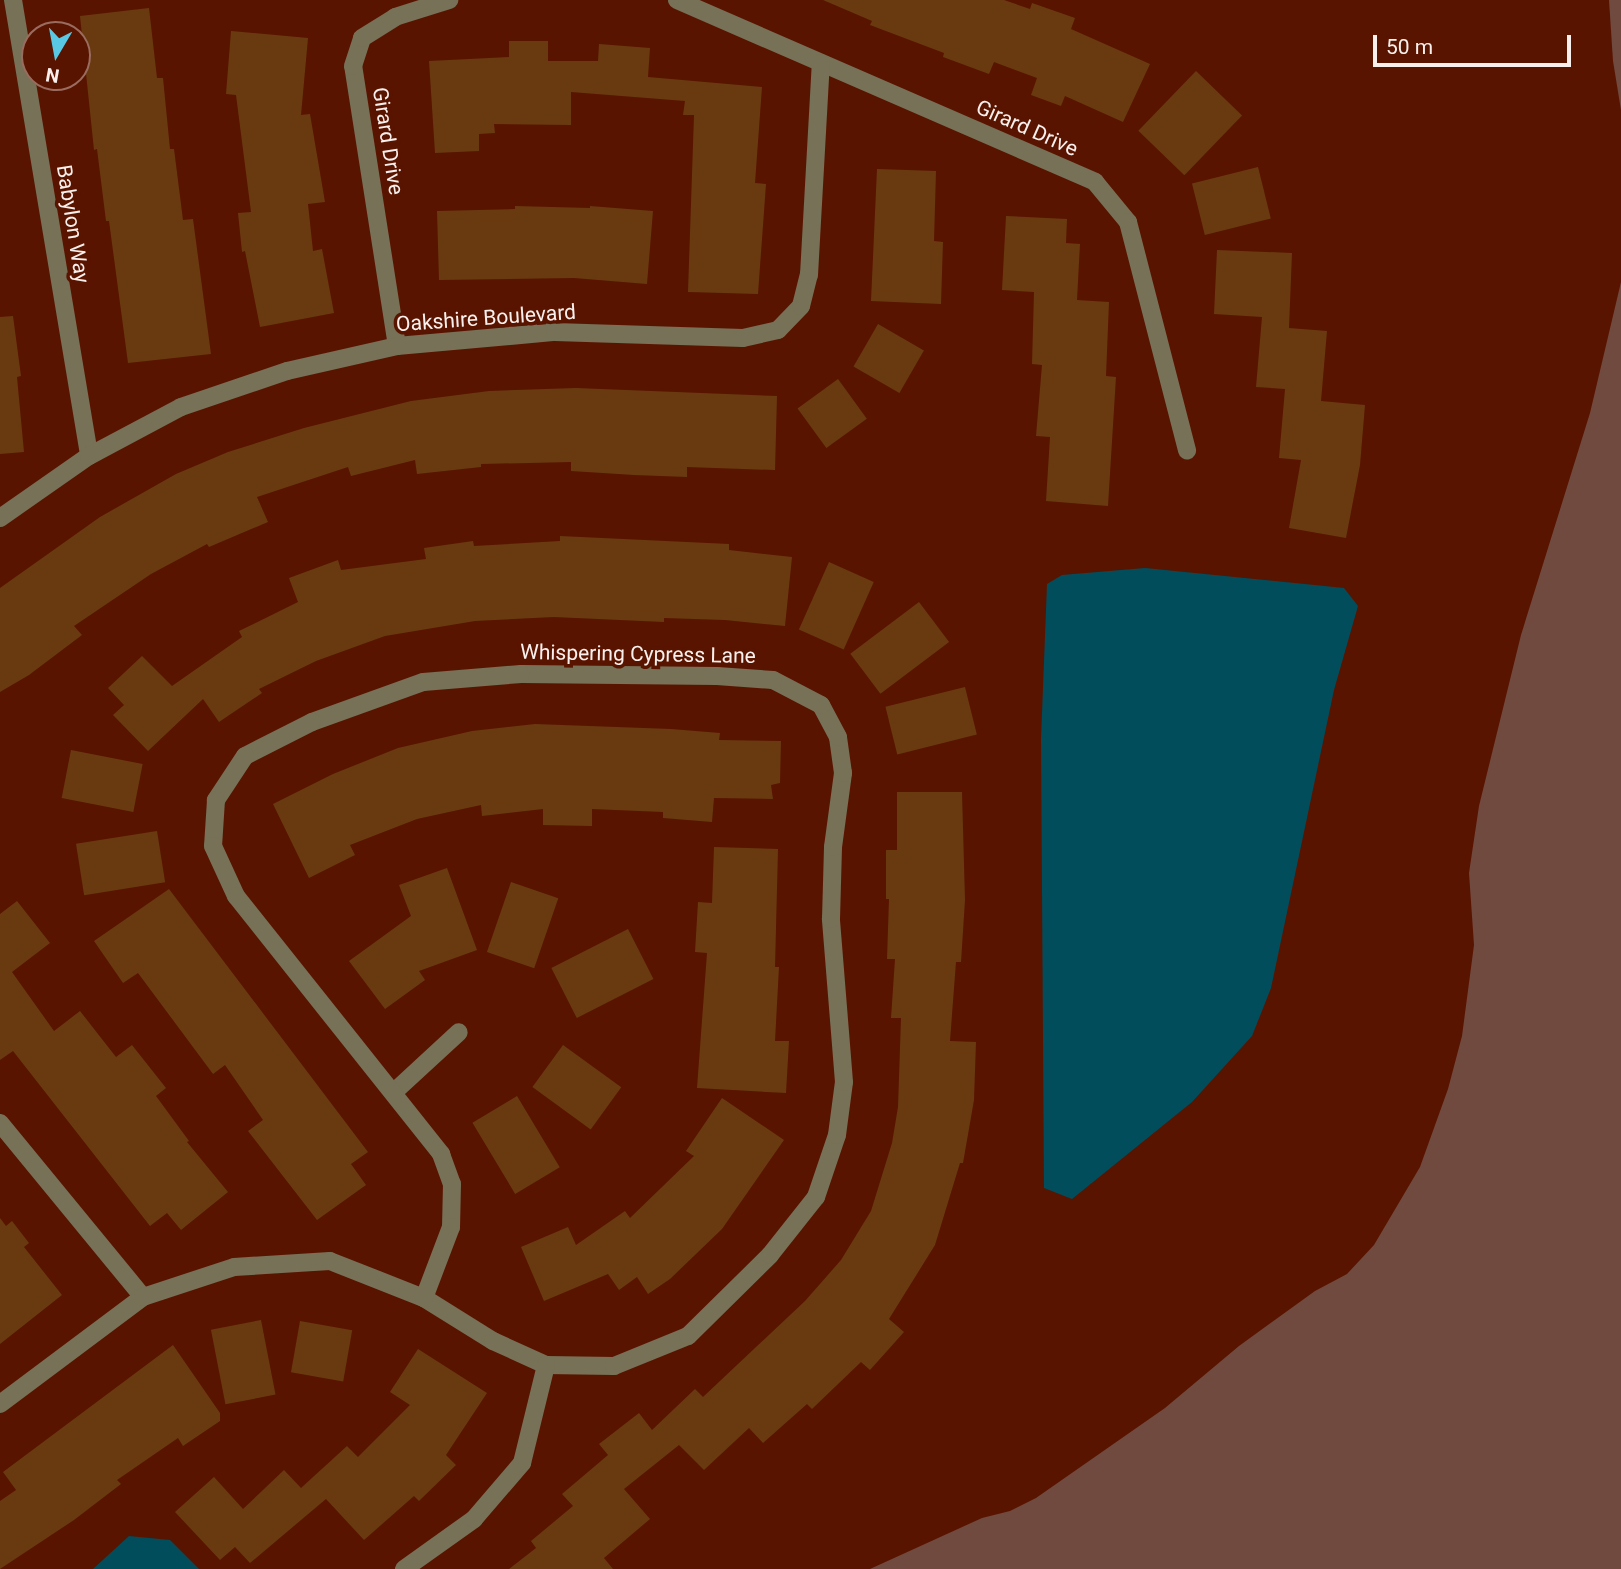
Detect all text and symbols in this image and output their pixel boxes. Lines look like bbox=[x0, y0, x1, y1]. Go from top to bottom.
north arrow bbox=[21, 21, 91, 91]
scale bar bbox=[1376, 21, 1574, 65]
text: 50 m bbox=[1386, 35, 1433, 59]
text: N bbox=[44, 63, 61, 88]
street label: Girard Drive bbox=[367, 85, 409, 197]
street label: Girard Drive bbox=[972, 94, 1082, 162]
street label: Babylon Way bbox=[51, 163, 95, 285]
street label: Oakshire Boulevard bbox=[395, 299, 577, 337]
street label: Whispering Cypress Lane bbox=[520, 639, 756, 669]

